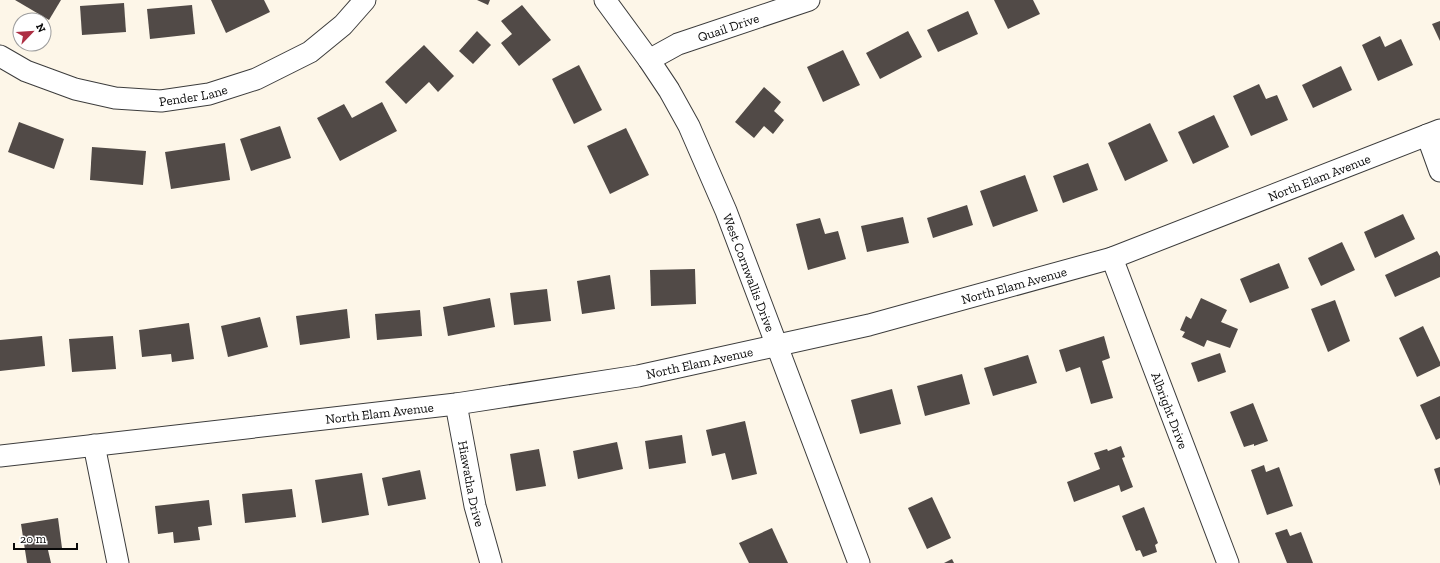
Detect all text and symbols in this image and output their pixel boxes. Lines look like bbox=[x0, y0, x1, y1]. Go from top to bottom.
street label: Quail Drive bbox=[696, 10, 761, 45]
north arrow bbox=[12, 12, 52, 52]
text: N bbox=[33, 21, 49, 35]
street label: Pender Lane bbox=[158, 82, 229, 109]
street label: North Elam Avenue bbox=[1266, 151, 1373, 204]
street label: West Cornwallis Drive bbox=[720, 211, 778, 334]
street label: North Elam Avenue bbox=[960, 264, 1069, 307]
street label: North Elam Avenue bbox=[645, 344, 754, 382]
street label: Albright Drive bbox=[1148, 370, 1191, 451]
street label: North Elam Avenue bbox=[325, 400, 435, 427]
street label: Hiawatha Drive bbox=[455, 439, 487, 529]
scale bar bbox=[14, 525, 77, 551]
text: 20 m bbox=[20, 532, 47, 546]

